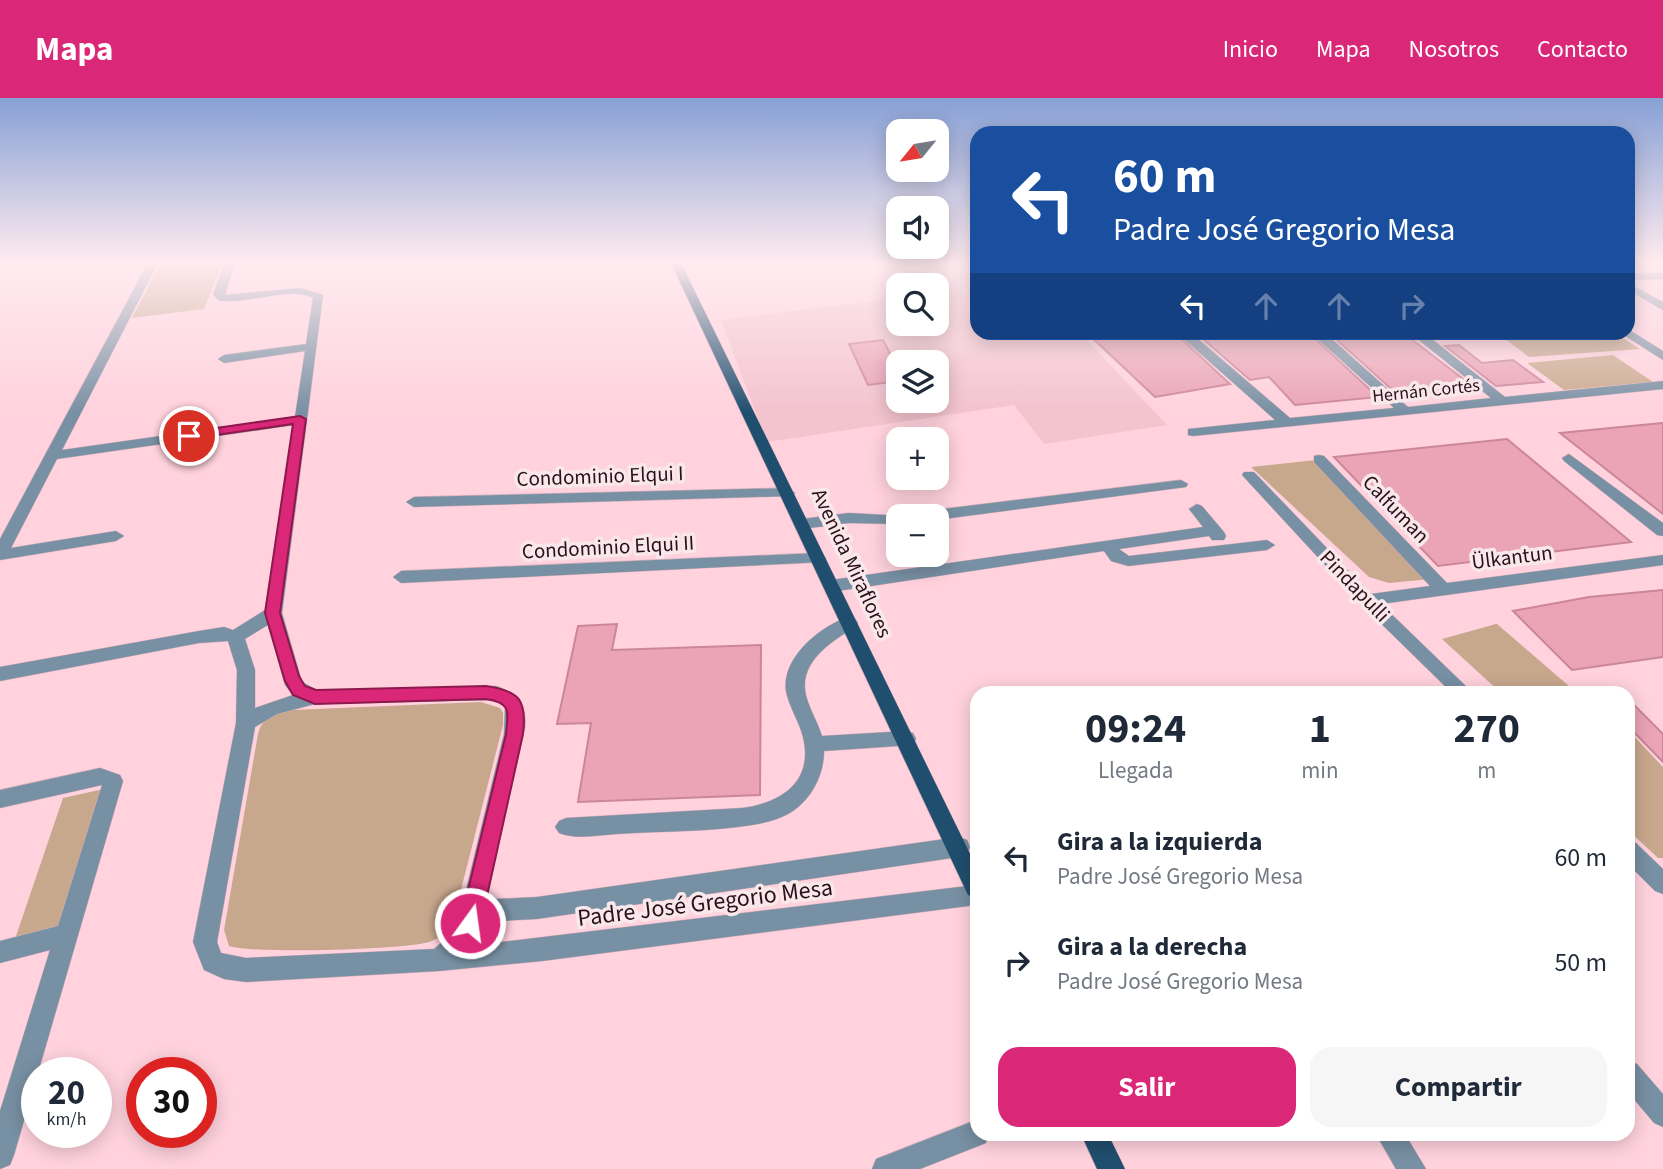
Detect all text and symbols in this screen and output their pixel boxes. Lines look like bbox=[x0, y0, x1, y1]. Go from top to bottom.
text: Mapa bbox=[35, 26, 113, 73]
text: Inicio bbox=[1223, 32, 1278, 67]
text: Mapa bbox=[1316, 32, 1371, 67]
text: Nosotros bbox=[1409, 32, 1499, 67]
text: Contacto bbox=[1537, 32, 1628, 67]
north arrow bbox=[886, 119, 948, 182]
map controls bbox=[886, 119, 949, 567]
text: 60 m bbox=[1113, 142, 1217, 212]
icon: left bbox=[998, 154, 1089, 245]
button: sound bbox=[886, 196, 949, 259]
text: Padre José Gregorio Mesa bbox=[1113, 207, 1455, 253]
button: search bbox=[886, 273, 949, 336]
icon: left bbox=[1174, 287, 1212, 325]
icon: ahead bbox=[1247, 287, 1285, 325]
icon: ahead bbox=[1320, 287, 1358, 325]
icon: right bbox=[1393, 287, 1431, 325]
button: layers bbox=[886, 350, 949, 413]
street label: Hernán Cortés bbox=[1371, 373, 1481, 409]
pin bbox=[159, 406, 219, 466]
icon: arrive bbox=[170, 417, 208, 455]
button: + bbox=[886, 427, 949, 490]
street label: Condominio Elqui I bbox=[516, 458, 684, 494]
street label: Calfuman bbox=[1356, 468, 1436, 550]
street label: Avenida Miraflores bbox=[804, 483, 900, 643]
button: − bbox=[886, 504, 949, 567]
street label: Condominio Elqui II bbox=[521, 528, 695, 566]
street label: Ülkantun bbox=[1470, 537, 1554, 577]
street label: Pindapulli bbox=[1313, 543, 1397, 629]
text: 09:24 bbox=[1085, 699, 1186, 759]
text: 1 bbox=[1309, 699, 1331, 759]
text: 270 bbox=[1453, 699, 1520, 759]
text: Llegada bbox=[1098, 754, 1173, 787]
text: min bbox=[1301, 754, 1339, 787]
text: m bbox=[1477, 754, 1496, 787]
text: Gira a la izquierda bbox=[1057, 823, 1262, 860]
icon: left bbox=[998, 839, 1036, 877]
text: 60 m bbox=[1554, 839, 1607, 876]
text: Padre José Gregorio Mesa bbox=[1057, 860, 1303, 893]
street label: Padre José Gregorio Mesa bbox=[575, 870, 835, 936]
position arrow bbox=[433, 886, 507, 960]
text: Gira a la derecha bbox=[1057, 928, 1247, 965]
icon: right bbox=[998, 944, 1036, 982]
text: 50 m bbox=[1554, 944, 1607, 981]
text: Padre José Gregorio Mesa bbox=[1057, 965, 1303, 998]
button: Salir bbox=[998, 1047, 1296, 1127]
button: Compartir bbox=[1310, 1047, 1607, 1127]
speed limit sign: 30 bbox=[126, 1057, 217, 1148]
text: 20 bbox=[48, 1068, 85, 1118]
text: km/h bbox=[47, 1107, 86, 1132]

